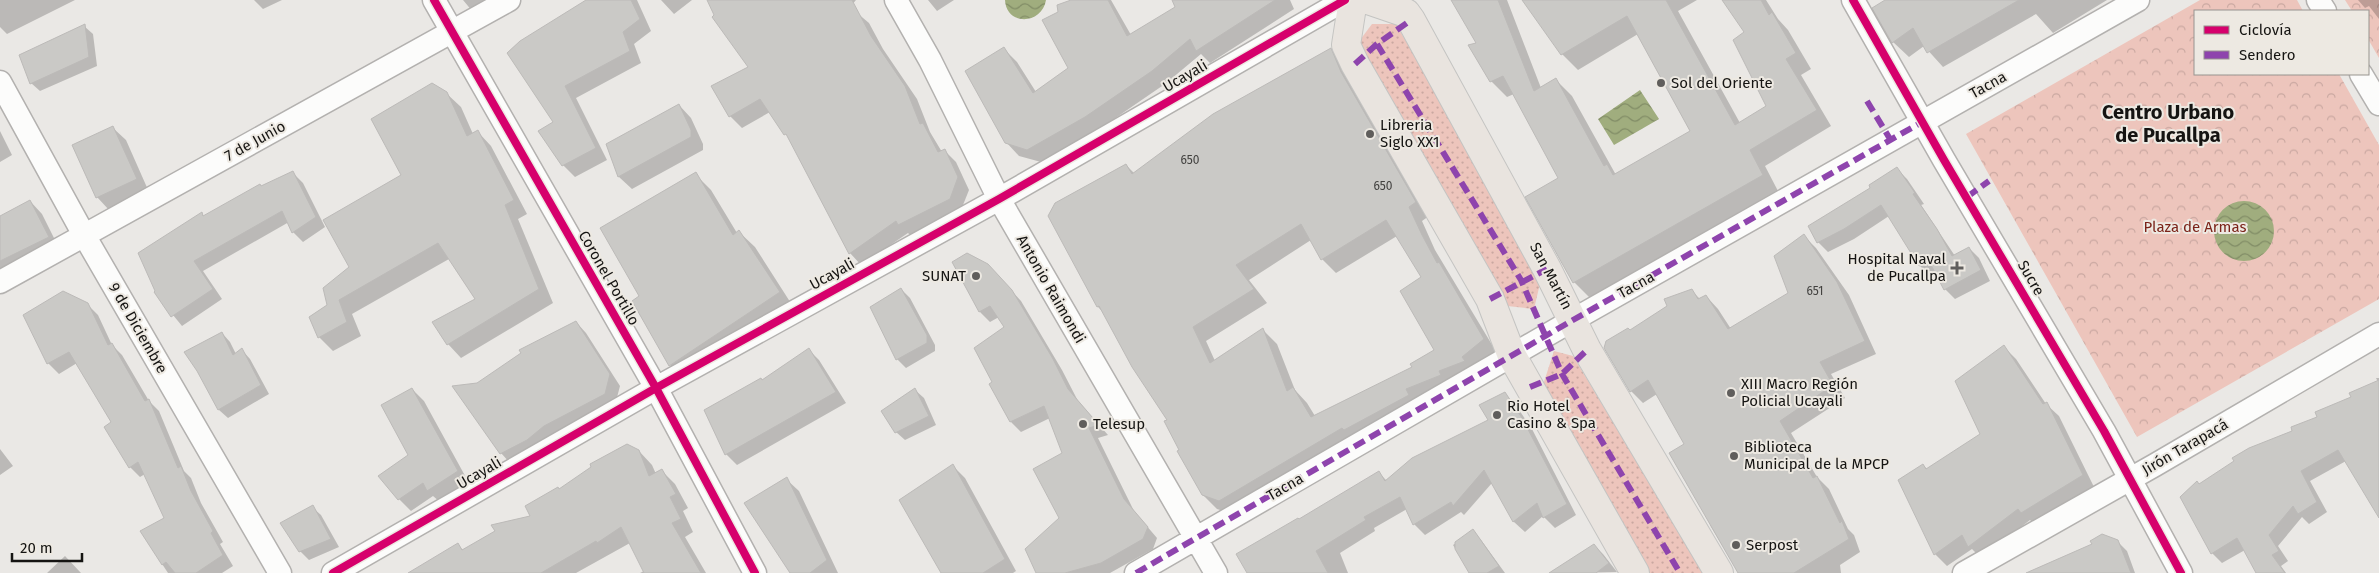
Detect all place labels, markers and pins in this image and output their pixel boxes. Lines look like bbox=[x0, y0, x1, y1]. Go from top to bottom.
place label: Sol del Oriente bbox=[1671, 74, 1773, 92]
marker: Sol del Oriente bbox=[1655, 77, 1667, 89]
place label: Libreria Siglo XX1 bbox=[1380, 116, 1439, 151]
marker: Libreria Siglo XX1 bbox=[1364, 128, 1376, 140]
place label: Hospital Naval de Pucallpa bbox=[1847, 250, 1947, 285]
marker: Hospital Naval de Pucallpa bbox=[1950, 261, 1964, 275]
place label: SUNAT bbox=[922, 267, 966, 285]
marker: SUNAT bbox=[970, 270, 982, 282]
place label: XIII Macro Región Policial Ucayali bbox=[1741, 375, 1858, 410]
marker: XIII Macro Región Policial Ucayali bbox=[1725, 387, 1737, 399]
place label: Rio Hotel Casino & Spa bbox=[1507, 397, 1596, 432]
marker: Rio Hotel Casino & Spa bbox=[1491, 409, 1503, 421]
place label: Telesup bbox=[1093, 415, 1145, 433]
marker: Telesup bbox=[1077, 418, 1089, 430]
place label: Biblioteca Municipal de la MPCP bbox=[1744, 438, 1889, 473]
marker: Biblioteca Municipal de la MPCP bbox=[1728, 450, 1740, 462]
place label: Serpost bbox=[1746, 536, 1799, 554]
marker: Serpost bbox=[1730, 539, 1742, 551]

